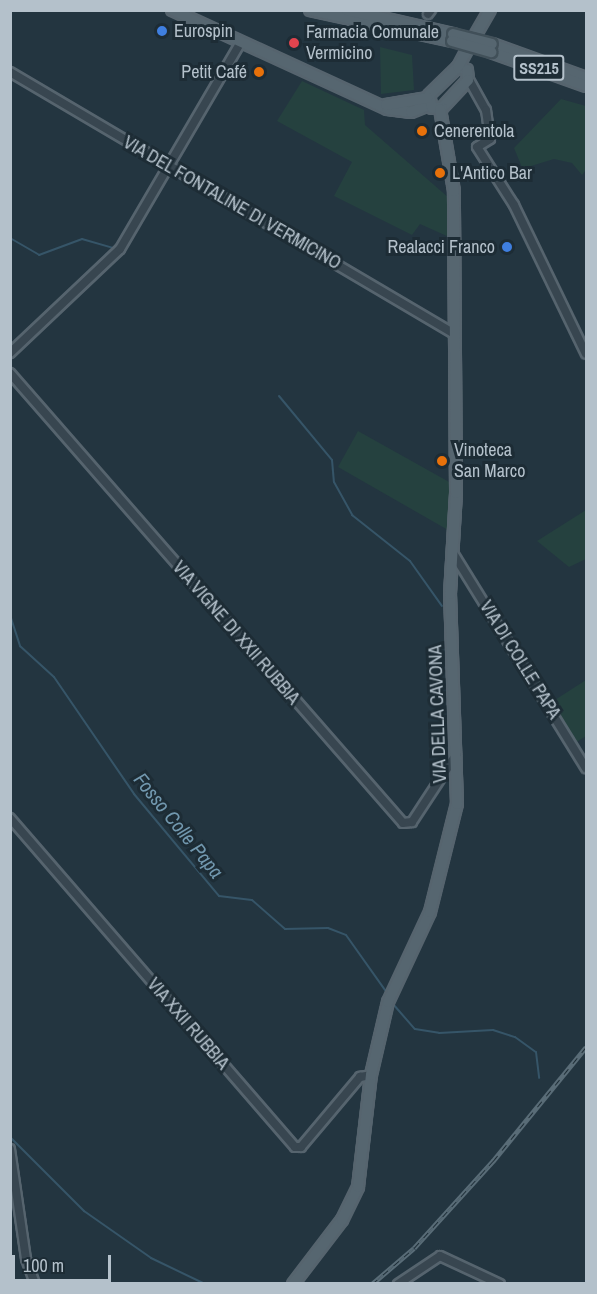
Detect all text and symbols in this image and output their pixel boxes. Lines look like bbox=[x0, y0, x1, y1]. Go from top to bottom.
place label: Eurospin bbox=[174, 20, 233, 42]
place label: Farmacia Comunale Vermicino bbox=[306, 22, 439, 64]
marker: Eurospin bbox=[155, 24, 169, 38]
marker: Farmacia Comunale Vermicino bbox=[287, 36, 301, 50]
road number: SS215 bbox=[512, 55, 566, 81]
place label: Petit Café bbox=[181, 61, 247, 83]
marker: Petit Café bbox=[252, 65, 266, 79]
place label: Cenerentola bbox=[434, 120, 514, 142]
marker: Cenerentola bbox=[415, 124, 429, 138]
street label: VIA DEL FONTALINE DI VERMICINO bbox=[119, 131, 345, 275]
place label: L'Antico Bar bbox=[452, 162, 532, 184]
marker: L'Antico Bar bbox=[433, 166, 447, 180]
place label: Realacci Franco bbox=[388, 236, 495, 258]
marker: Realacci Franco bbox=[500, 240, 514, 254]
place label: Vinoteca San Marco bbox=[454, 440, 525, 482]
marker: Vinoteca San Marco bbox=[435, 454, 449, 468]
street label: VIA VIGNE DI XXII RUBBIA bbox=[168, 557, 304, 709]
street label: VIA DI COLLE PAPA bbox=[475, 596, 565, 724]
street label: VIA DELLA CAVONA bbox=[425, 644, 451, 784]
water label: Fosso Colle Papa bbox=[129, 767, 229, 883]
street label: VIA XXII RUBBIA bbox=[142, 974, 234, 1074]
scale bar bbox=[15, 1243, 114, 1281]
text: 100 m bbox=[23, 1253, 64, 1278]

